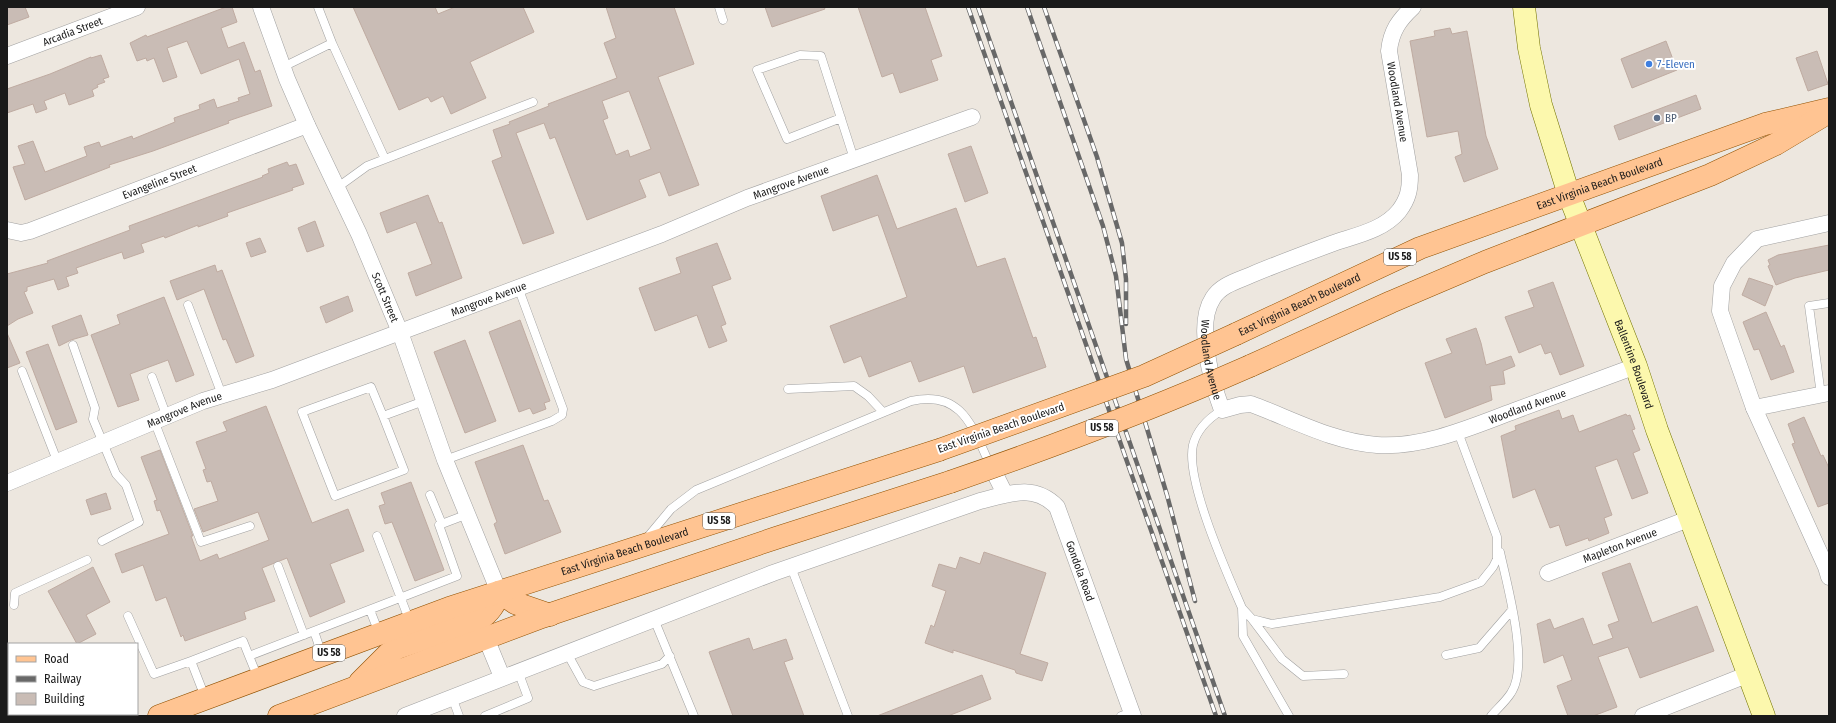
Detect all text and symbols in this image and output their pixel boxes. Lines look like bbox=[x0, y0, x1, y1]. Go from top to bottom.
street label: Arcadia Street bbox=[41, 14, 105, 49]
place label: 7-Eleven bbox=[1657, 58, 1695, 71]
marker: 7-Eleven bbox=[1644, 59, 1654, 69]
street label: Woodland Avenue bbox=[1384, 61, 1411, 143]
place label: BP bbox=[1665, 112, 1677, 125]
marker: BP bbox=[1652, 113, 1662, 123]
street label: East Virginia Beach Boulevard bbox=[1535, 155, 1665, 212]
street label: Evangeline Street bbox=[121, 161, 198, 202]
street label: Mangrove Avenue bbox=[751, 163, 831, 202]
road number: US 58 bbox=[1384, 249, 1416, 265]
street label: Scott Street bbox=[369, 270, 402, 324]
street label: East Virginia Beach Boulevard bbox=[1236, 270, 1362, 338]
street label: Mangrove Avenue bbox=[449, 279, 528, 319]
street label: Ballentine Boulevard bbox=[1612, 318, 1656, 410]
street label: Woodland Avenue bbox=[1199, 319, 1225, 402]
street label: Woodland Avenue bbox=[1487, 386, 1568, 426]
street label: Mangrove Avenue bbox=[145, 389, 223, 430]
street label: East Virginia Beach Boulevard bbox=[936, 400, 1066, 456]
road number: US 58 bbox=[1086, 420, 1118, 436]
road number: US 58 bbox=[703, 513, 735, 529]
street label: East Virginia Beach Boulevard bbox=[559, 525, 690, 578]
street label: Mapleton Avenue bbox=[1581, 525, 1659, 565]
street label: Gondola Road bbox=[1063, 539, 1097, 603]
legend bbox=[8, 643, 138, 715]
road number: US 58 bbox=[313, 645, 345, 661]
text: Road bbox=[44, 652, 69, 666]
text: Railway bbox=[44, 672, 82, 686]
text: Building bbox=[44, 692, 85, 706]

